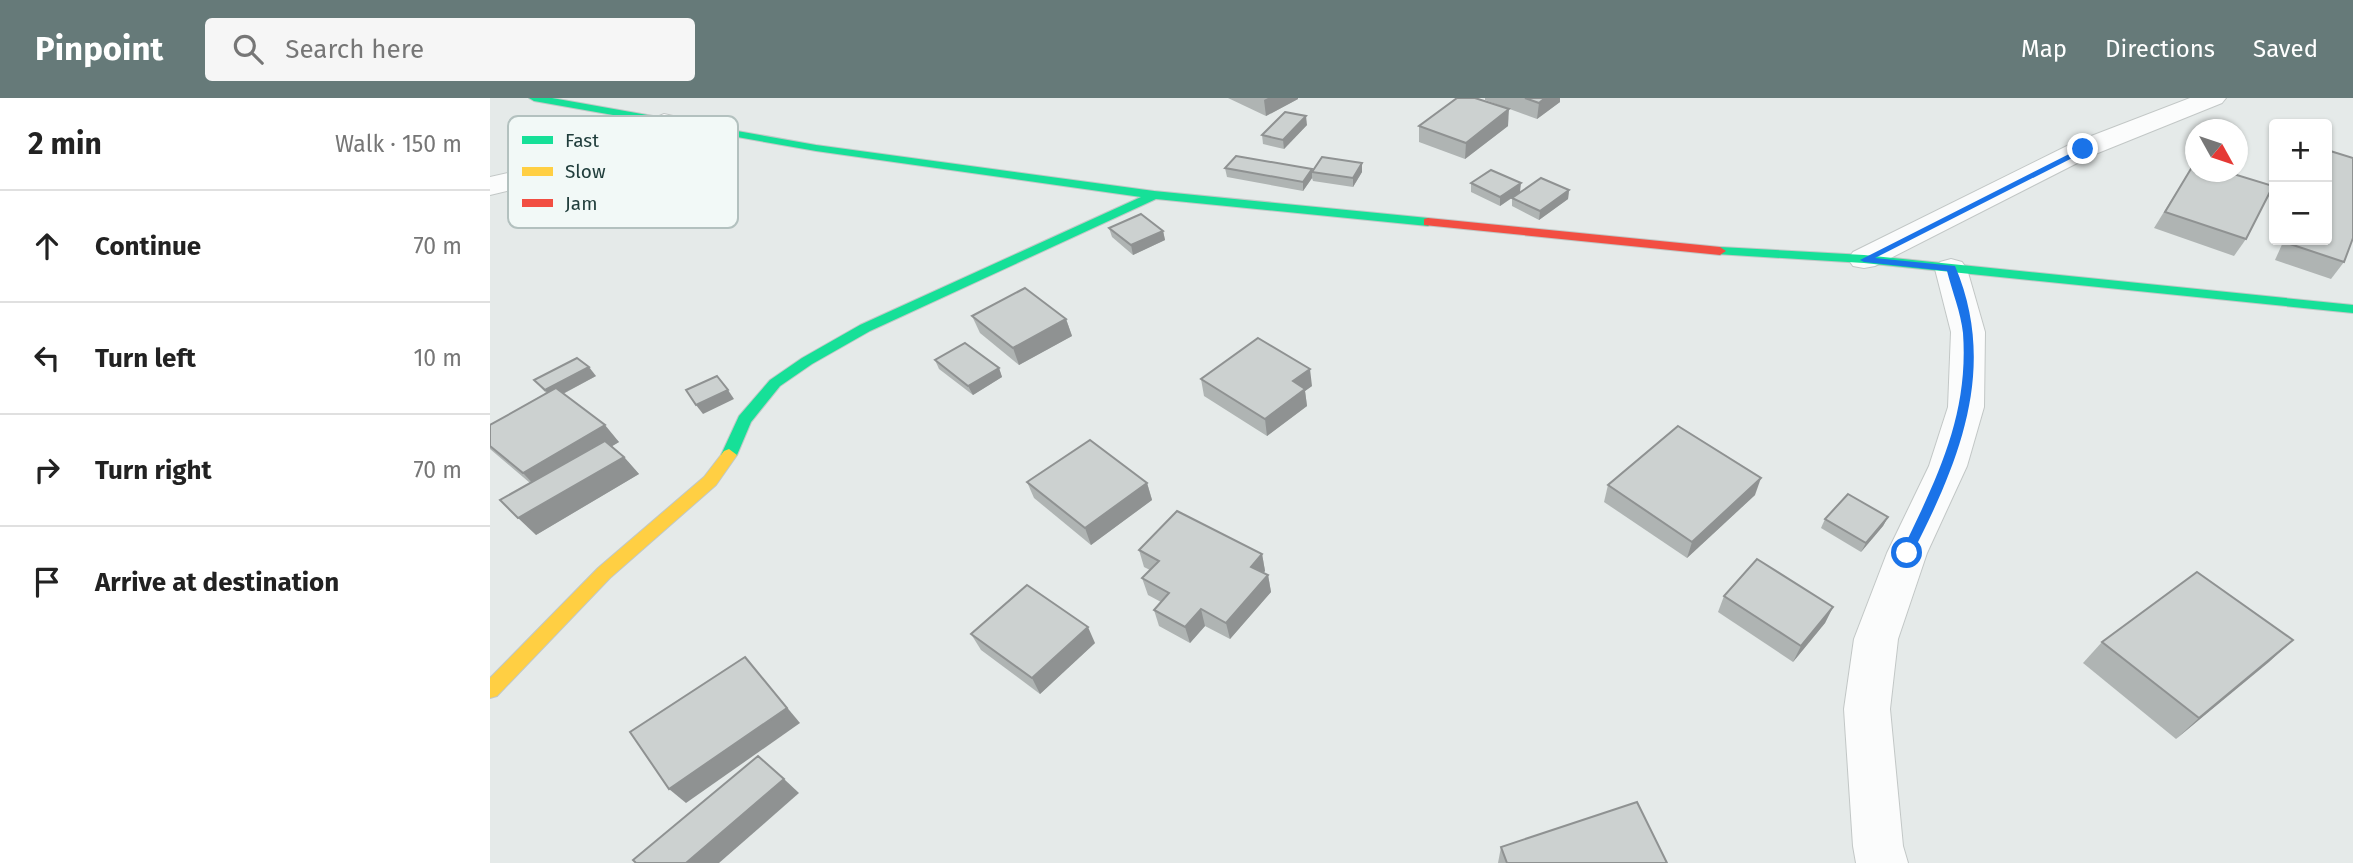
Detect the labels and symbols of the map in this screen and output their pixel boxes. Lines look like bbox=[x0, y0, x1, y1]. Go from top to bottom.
legend bbox=[508, 116, 738, 228]
north arrow bbox=[2185, 119, 2248, 182]
text: Fast bbox=[565, 129, 599, 152]
route end bbox=[2067, 133, 2098, 164]
text: Slow bbox=[565, 160, 606, 183]
text: Jam bbox=[565, 192, 597, 215]
route start bbox=[1891, 537, 1922, 568]

